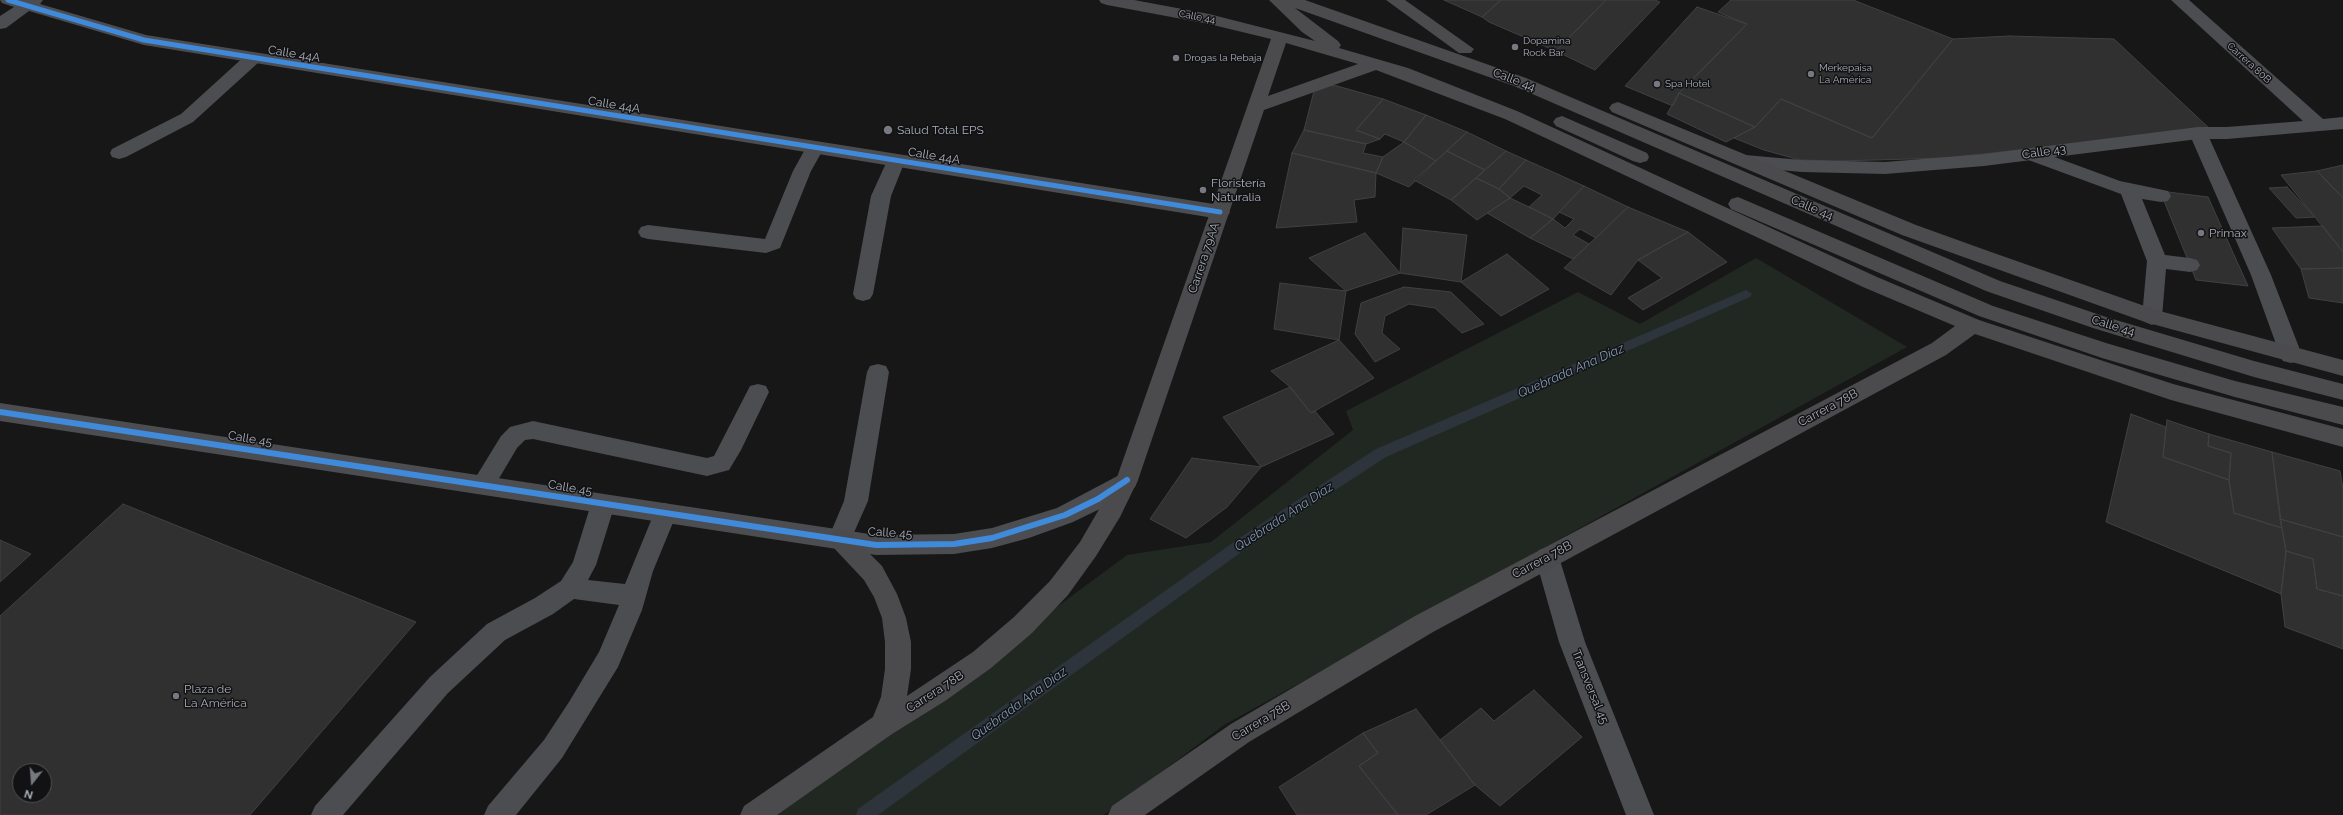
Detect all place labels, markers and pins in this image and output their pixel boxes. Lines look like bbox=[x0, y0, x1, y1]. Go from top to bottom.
place label: Dopamina Rock Bar bbox=[1523, 35, 1570, 58]
marker: Dopamina Rock Bar bbox=[1510, 42, 1520, 52]
place label: Drogas la Rebaja bbox=[1184, 52, 1262, 64]
marker: Drogas la Rebaja bbox=[1171, 53, 1181, 63]
place label: Merkepaisa La América bbox=[1819, 62, 1872, 86]
marker: Merkepaisa La América bbox=[1806, 69, 1816, 79]
place label: Spa Hotel bbox=[1665, 78, 1710, 90]
marker: Spa Hotel bbox=[1652, 79, 1662, 89]
place label: Salud Total EPS bbox=[897, 123, 984, 137]
marker: Salud Total EPS bbox=[882, 124, 894, 136]
place label: Floristería Naturalia bbox=[1211, 176, 1265, 204]
marker: Floristería Naturalia bbox=[1198, 185, 1208, 195]
place label: Primax bbox=[2209, 226, 2247, 240]
marker: Primax bbox=[2196, 228, 2206, 238]
place label: Plaza de La América bbox=[184, 682, 247, 710]
marker: Plaza de La América bbox=[171, 691, 181, 701]

